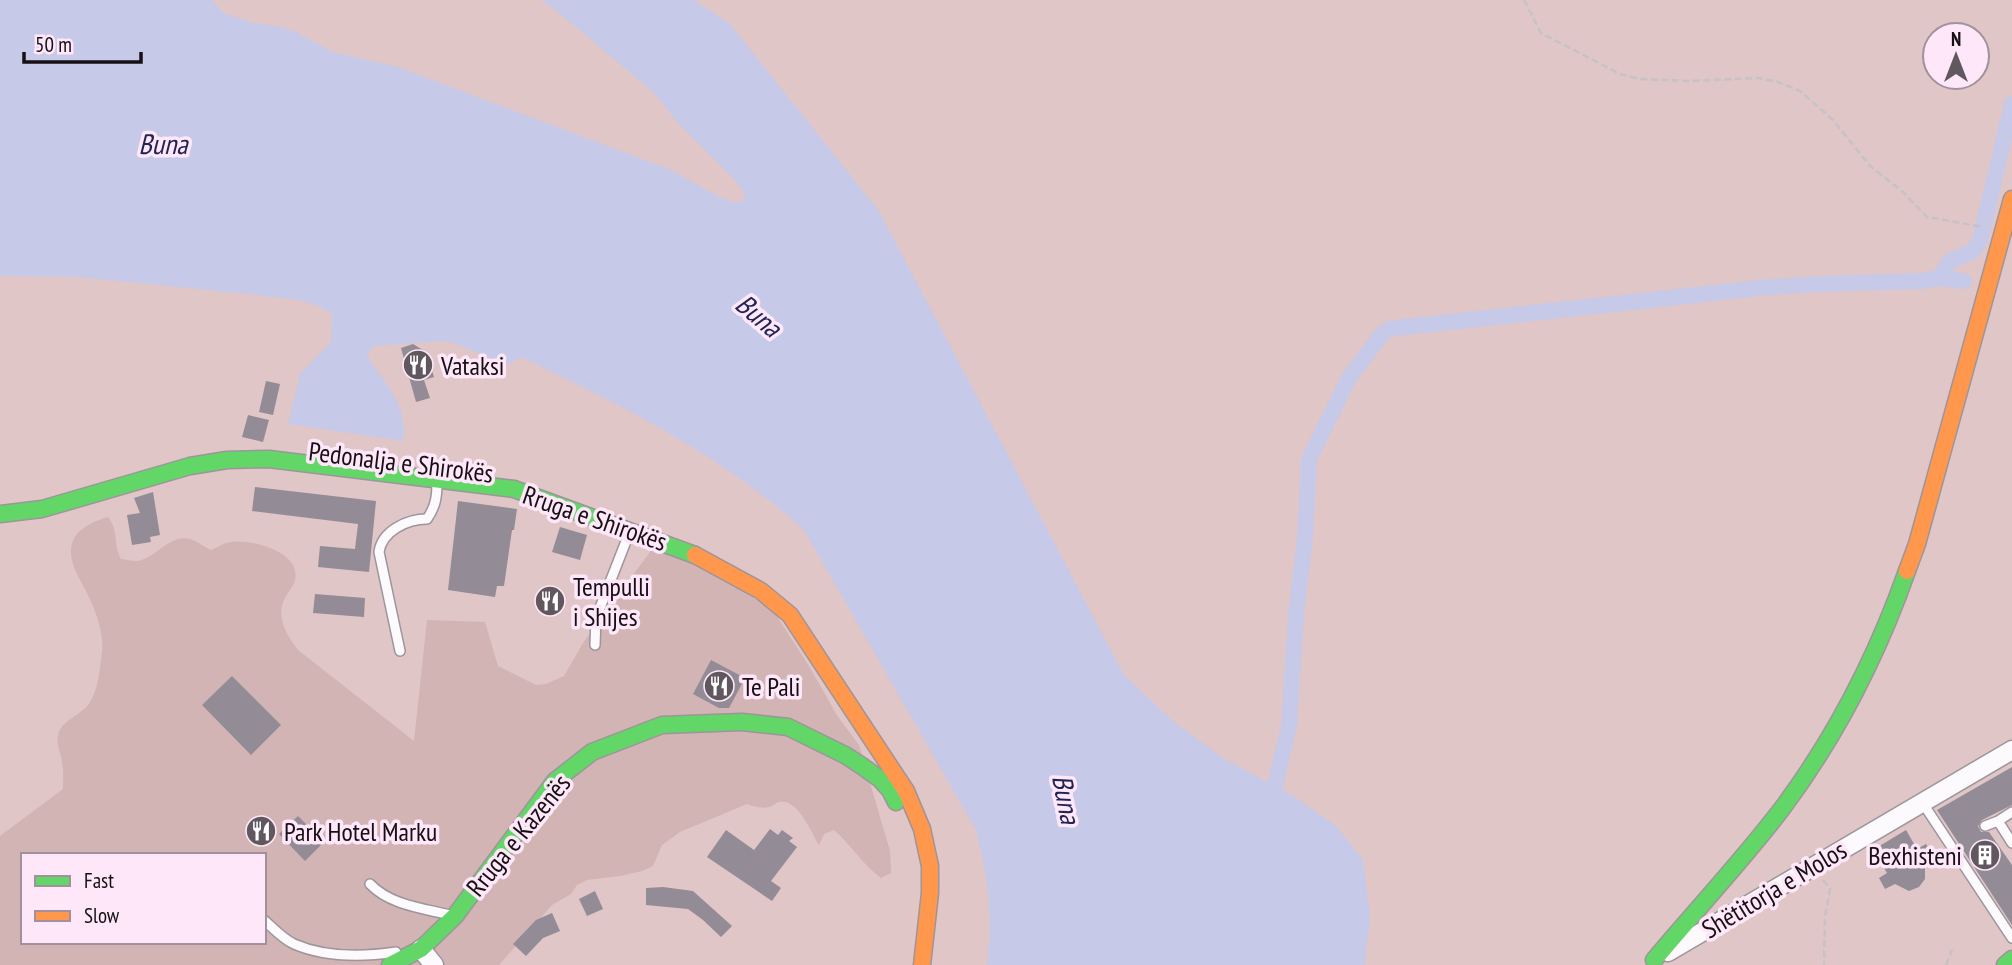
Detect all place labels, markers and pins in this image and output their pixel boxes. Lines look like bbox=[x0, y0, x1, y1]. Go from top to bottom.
restaurant icon: Vataksi bbox=[401, 348, 435, 382]
place label: Vataksi bbox=[440, 349, 504, 382]
place label: Tempulli i Shijes bbox=[573, 570, 650, 633]
restaurant icon: Tempulli i Shijes bbox=[533, 584, 567, 618]
restaurant icon: Te Pali bbox=[702, 669, 736, 703]
place label: Te Pali bbox=[742, 670, 800, 703]
restaurant icon: Park Hotel Marku bbox=[244, 814, 278, 848]
place label: Park Hotel Marku bbox=[284, 815, 437, 848]
building icon: Bexhisteni bbox=[1968, 838, 2002, 872]
place label: Bexhisteni bbox=[1868, 839, 1962, 872]

